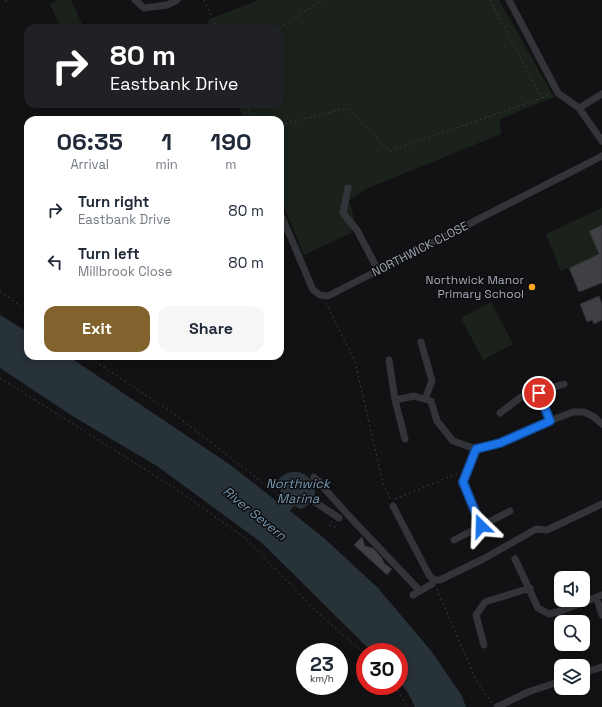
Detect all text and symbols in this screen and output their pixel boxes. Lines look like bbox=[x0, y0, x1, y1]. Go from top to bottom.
text: 80 m bbox=[110, 37, 176, 73]
icon: right bbox=[44, 40, 96, 92]
text: Eastbank Drive bbox=[110, 72, 238, 95]
text: 06:35 bbox=[56, 126, 123, 157]
text: 1 bbox=[161, 126, 172, 157]
text: 190 bbox=[210, 126, 252, 157]
text: Arrival bbox=[70, 156, 109, 173]
text: min bbox=[155, 156, 178, 173]
text: m bbox=[225, 156, 236, 173]
text: Turn right bbox=[78, 192, 149, 211]
icon: right bbox=[44, 199, 66, 221]
text: 80 m bbox=[228, 201, 264, 220]
text: Eastbank Drive bbox=[78, 211, 171, 228]
street label: NORTHWICK CLOSE bbox=[369, 218, 471, 280]
text: Turn left bbox=[78, 244, 140, 263]
icon: left bbox=[44, 251, 66, 273]
text: 80 m bbox=[228, 253, 264, 272]
text: Millbrook Close bbox=[78, 263, 172, 280]
place label: Northwick Manor Primary School bbox=[425, 272, 524, 302]
marker: Northwick Manor Primary School bbox=[527, 282, 537, 292]
button: Exit bbox=[44, 306, 150, 352]
button: Share bbox=[158, 306, 264, 352]
pin bbox=[522, 376, 556, 410]
icon: arrive bbox=[528, 382, 550, 404]
water label: Northwick Marina bbox=[266, 475, 332, 507]
water label: River Severn bbox=[220, 483, 291, 545]
position arrow bbox=[460, 505, 502, 547]
map controls bbox=[554, 571, 590, 695]
button: sound bbox=[554, 571, 590, 607]
button: search bbox=[554, 615, 590, 651]
speed limit sign: 30 bbox=[356, 643, 408, 695]
text: 23 bbox=[310, 651, 334, 677]
button: layers bbox=[554, 659, 590, 695]
text: km/h bbox=[310, 672, 334, 685]

